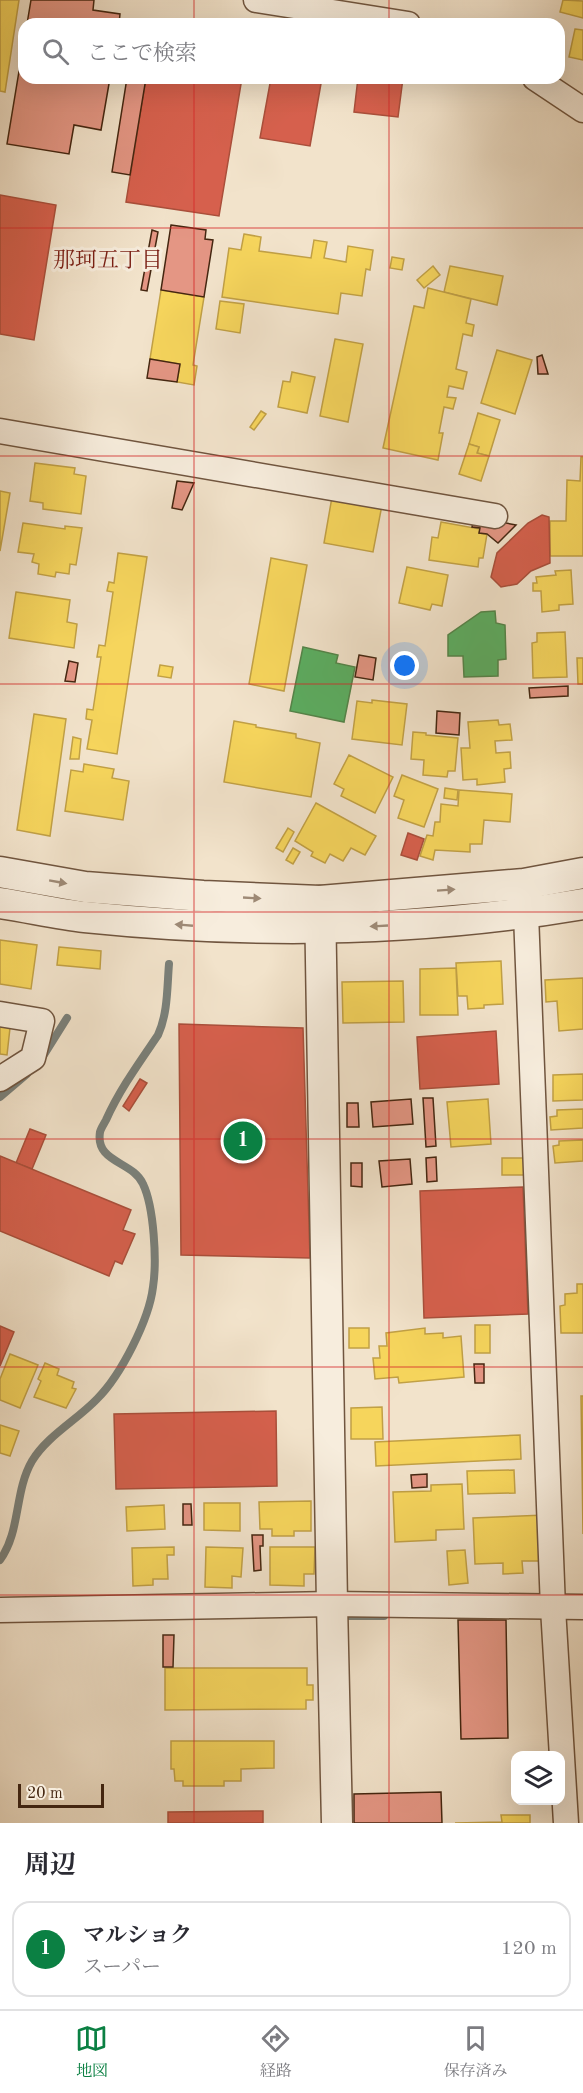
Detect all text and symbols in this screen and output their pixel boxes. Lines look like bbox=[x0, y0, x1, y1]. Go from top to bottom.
search box bbox=[18, 18, 565, 84]
icon: search bbox=[39, 35, 72, 68]
text: ここで検索 bbox=[87, 43, 197, 65]
district label: 那珂五丁目 bbox=[53, 249, 163, 272]
your location bbox=[390, 651, 419, 680]
one-way arrow bbox=[48, 878, 67, 887]
one-way arrow bbox=[437, 885, 456, 895]
one-way arrow bbox=[242, 893, 261, 902]
one-way arrow bbox=[174, 920, 193, 929]
one-way arrow bbox=[369, 921, 388, 930]
pin: 1 bbox=[224, 1118, 262, 1164]
map controls bbox=[511, 1751, 565, 1805]
button: layers bbox=[511, 1751, 565, 1805]
scale bar bbox=[18, 1781, 104, 1808]
text: 20 m bbox=[27, 1786, 63, 1802]
text: 周辺 bbox=[24, 1853, 76, 1879]
text: マルショク bbox=[83, 1925, 192, 1947]
text: 1 bbox=[40, 1939, 51, 1959]
text: 120 m bbox=[501, 1939, 557, 1959]
text: スーパー bbox=[83, 1958, 161, 1978]
tab: 地図 bbox=[75, 2022, 108, 2082]
tab: 経路 bbox=[259, 2022, 292, 2082]
tab: 保存済み bbox=[443, 2022, 507, 2082]

